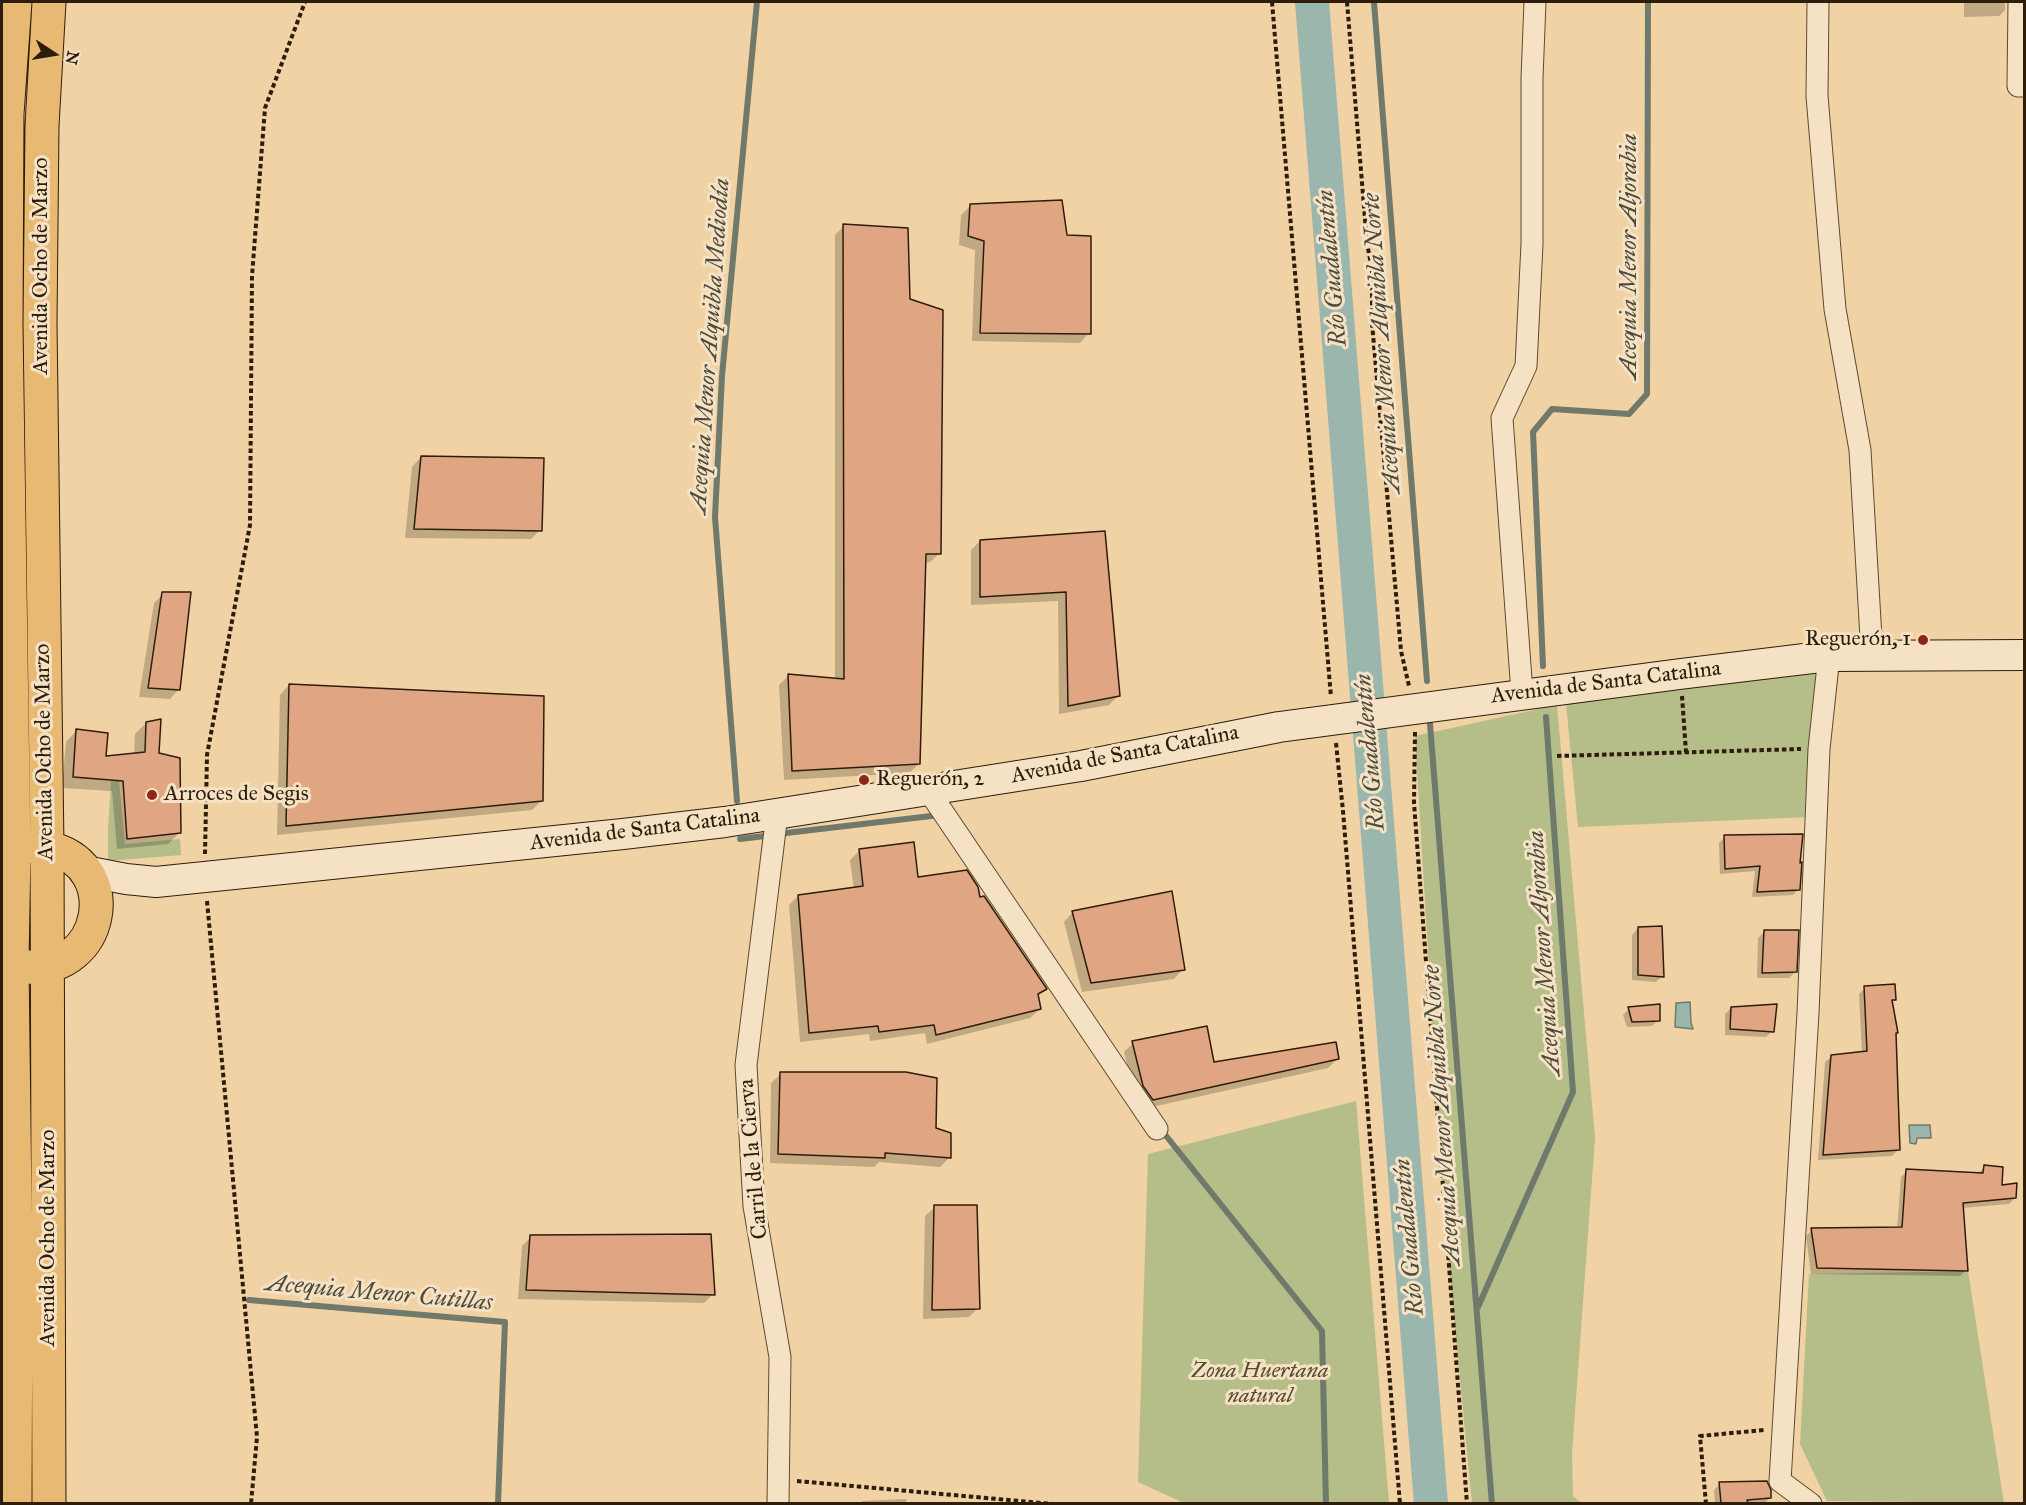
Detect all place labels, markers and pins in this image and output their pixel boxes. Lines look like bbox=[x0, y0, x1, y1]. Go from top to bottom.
place label: Reguerón, 1 bbox=[1805, 627, 1911, 653]
marker: Reguerón, 1 bbox=[1916, 633, 1930, 647]
place label: Reguerón, 2 bbox=[876, 767, 984, 793]
marker: Reguerón, 2 bbox=[857, 773, 871, 787]
place label: Arroces de Segis bbox=[164, 782, 309, 808]
marker: Arroces de Segis bbox=[145, 788, 159, 802]

